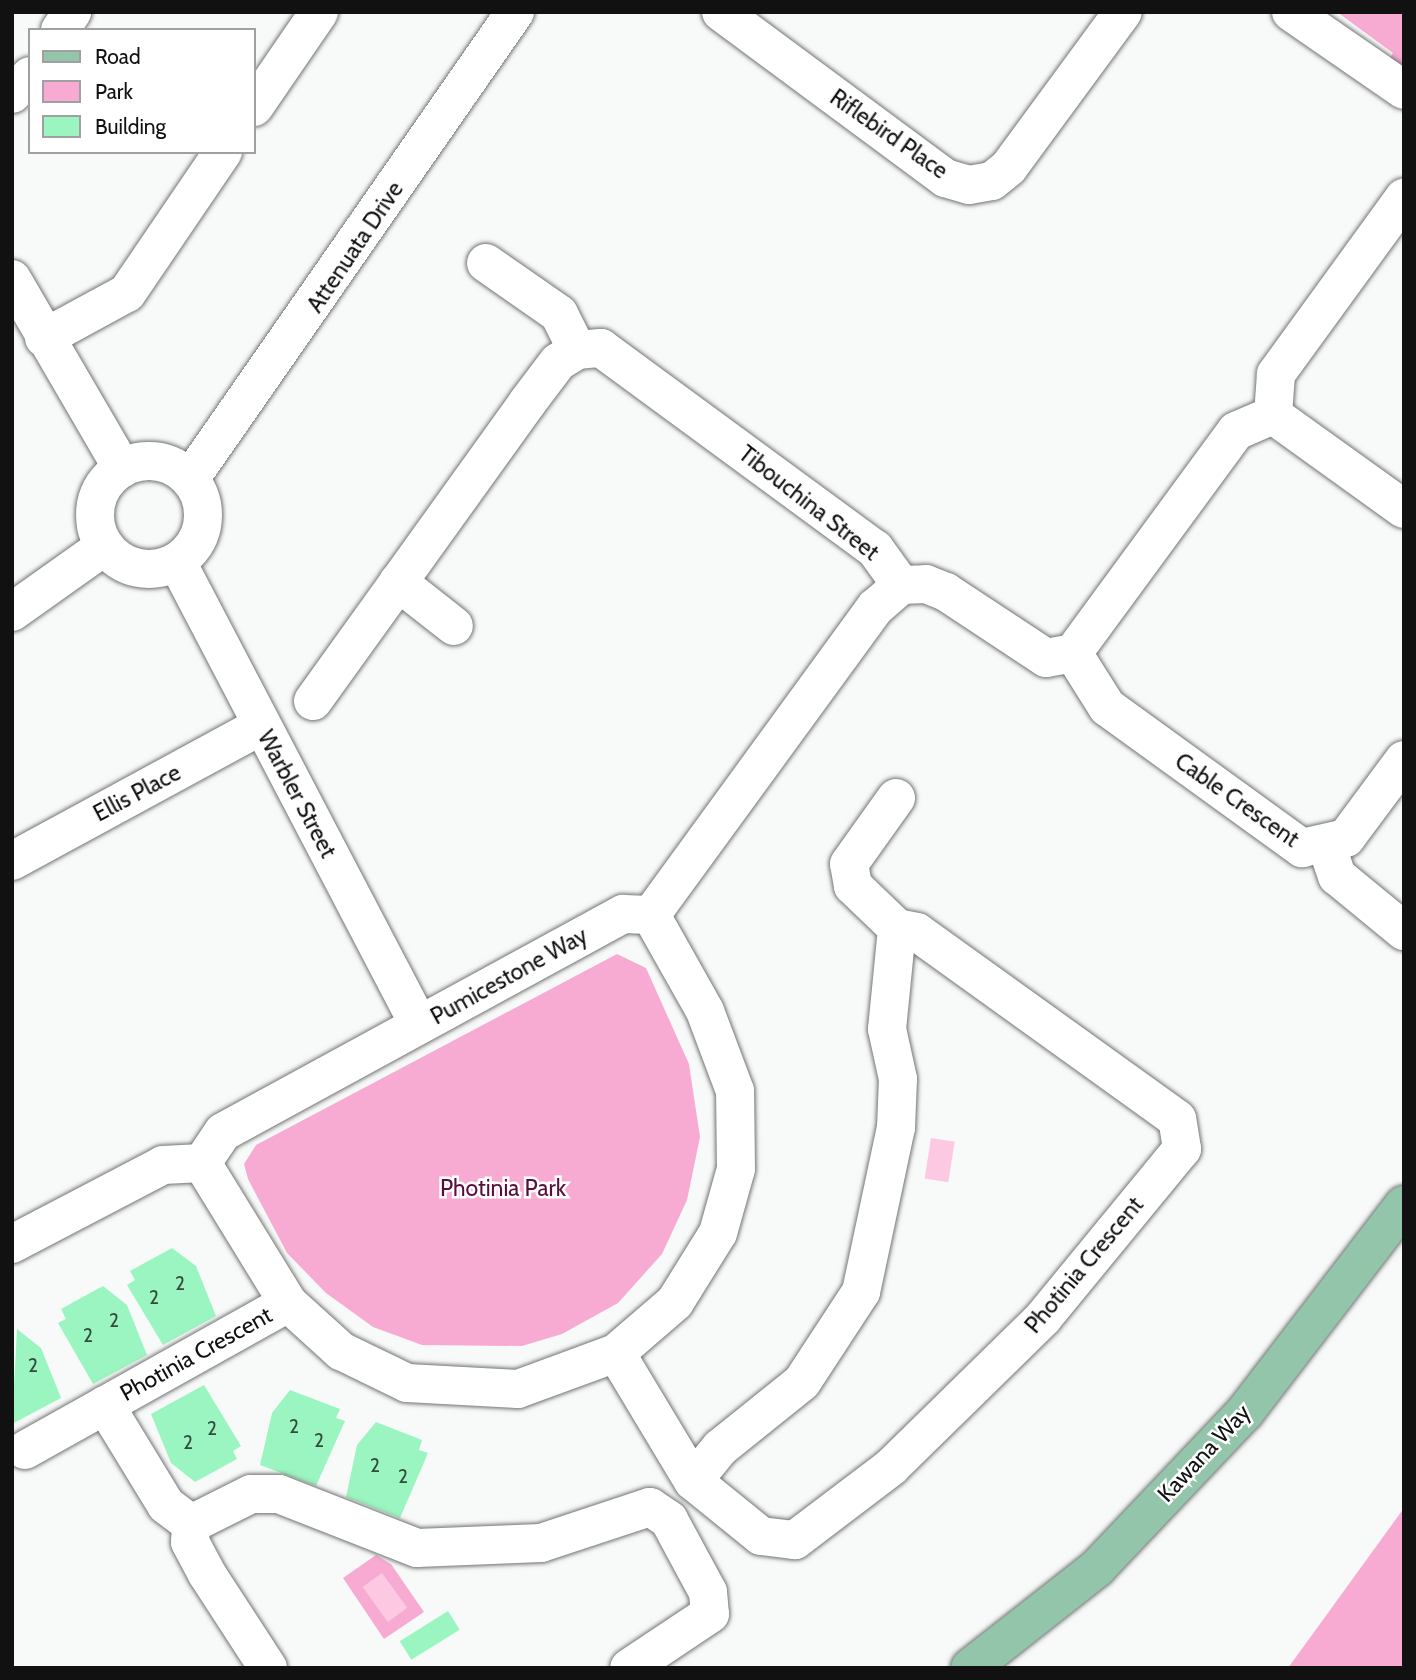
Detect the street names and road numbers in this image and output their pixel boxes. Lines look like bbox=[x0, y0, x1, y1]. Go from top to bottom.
street label: Riflebird Place bbox=[825, 83, 953, 185]
street label: Attenuata Drive bbox=[301, 176, 409, 318]
street label: Tibouchina Street bbox=[733, 440, 885, 566]
street label: Warbler Street bbox=[252, 725, 342, 863]
street label: Cable Crescent bbox=[1170, 747, 1304, 853]
street label: Ellis Place bbox=[89, 759, 185, 827]
street label: Pumicestone Way bbox=[426, 922, 592, 1030]
street label: Photinia Crescent bbox=[1019, 1191, 1149, 1339]
street label: Photinia Crescent bbox=[115, 1301, 277, 1407]
street label: Kawana Way bbox=[1152, 1398, 1256, 1508]

